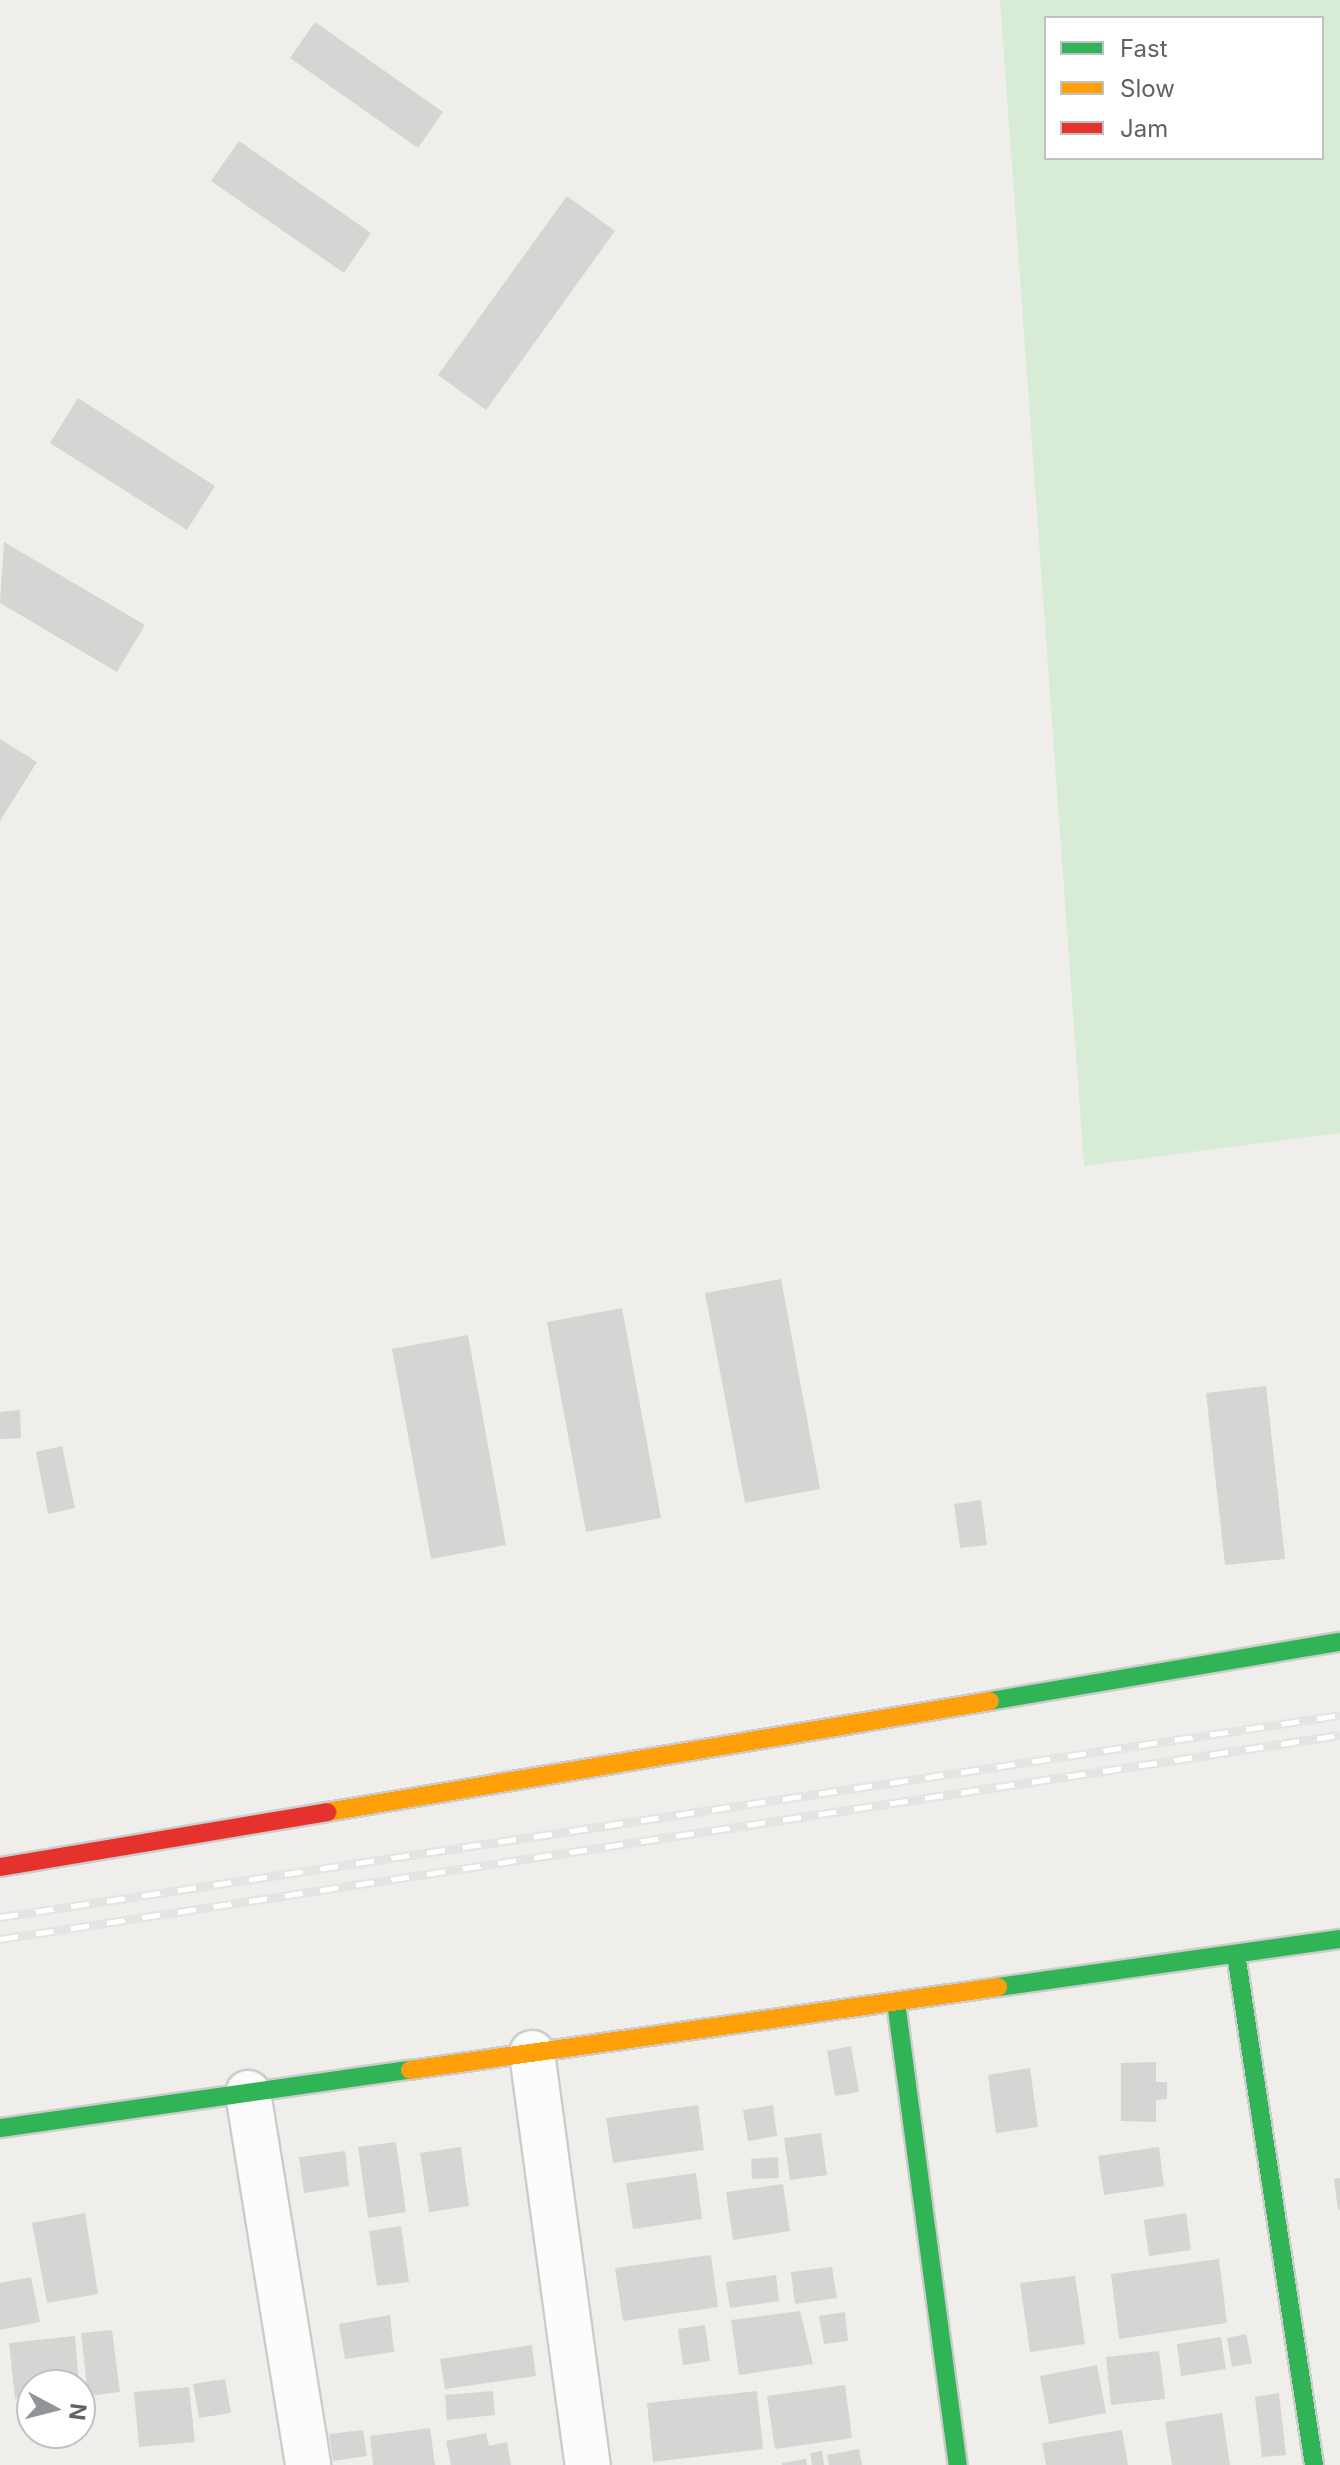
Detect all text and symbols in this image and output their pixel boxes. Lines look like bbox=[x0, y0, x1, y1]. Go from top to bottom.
legend bbox=[1044, 16, 1324, 160]
text: Fast bbox=[1120, 34, 1168, 63]
text: Slow bbox=[1120, 74, 1175, 103]
text: Jam bbox=[1120, 114, 1168, 143]
north arrow bbox=[16, 2369, 96, 2449]
text: N bbox=[64, 2402, 92, 2422]

